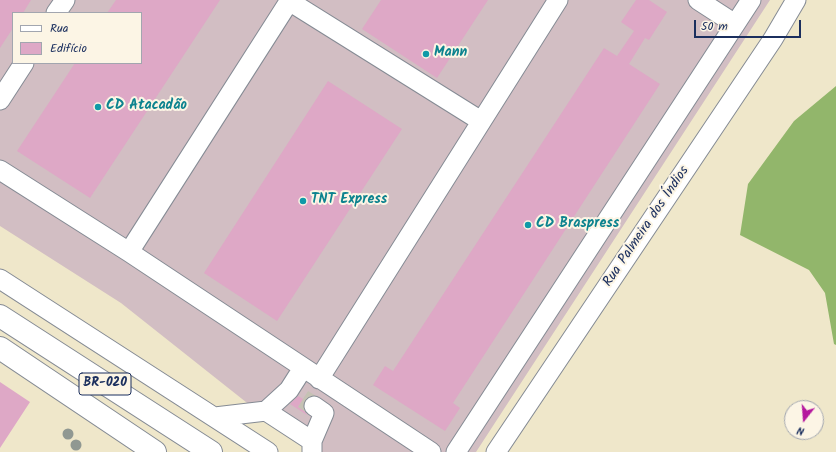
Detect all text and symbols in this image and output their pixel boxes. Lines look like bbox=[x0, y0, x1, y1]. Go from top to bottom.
legend bbox=[12, 12, 142, 64]
scale bar bbox=[696, 12, 803, 38]
text: 50 m bbox=[701, 17, 728, 36]
text: Rua bbox=[50, 19, 68, 38]
text: Edifício bbox=[50, 39, 87, 58]
place label: Mann bbox=[434, 46, 467, 62]
marker: Mann bbox=[421, 49, 431, 59]
place label: CD Atacadão bbox=[106, 99, 187, 115]
marker: CD Atacadão bbox=[93, 102, 103, 112]
street label: Rua Palmeira dos Índios bbox=[600, 164, 694, 290]
place label: TNT Express bbox=[311, 193, 387, 209]
marker: TNT Express bbox=[298, 196, 308, 206]
place label: CD Braspress bbox=[536, 217, 619, 233]
marker: CD Braspress bbox=[523, 220, 533, 230]
road number: BR-020 bbox=[79, 373, 131, 395]
north arrow bbox=[784, 400, 824, 440]
text: N bbox=[795, 421, 807, 440]

